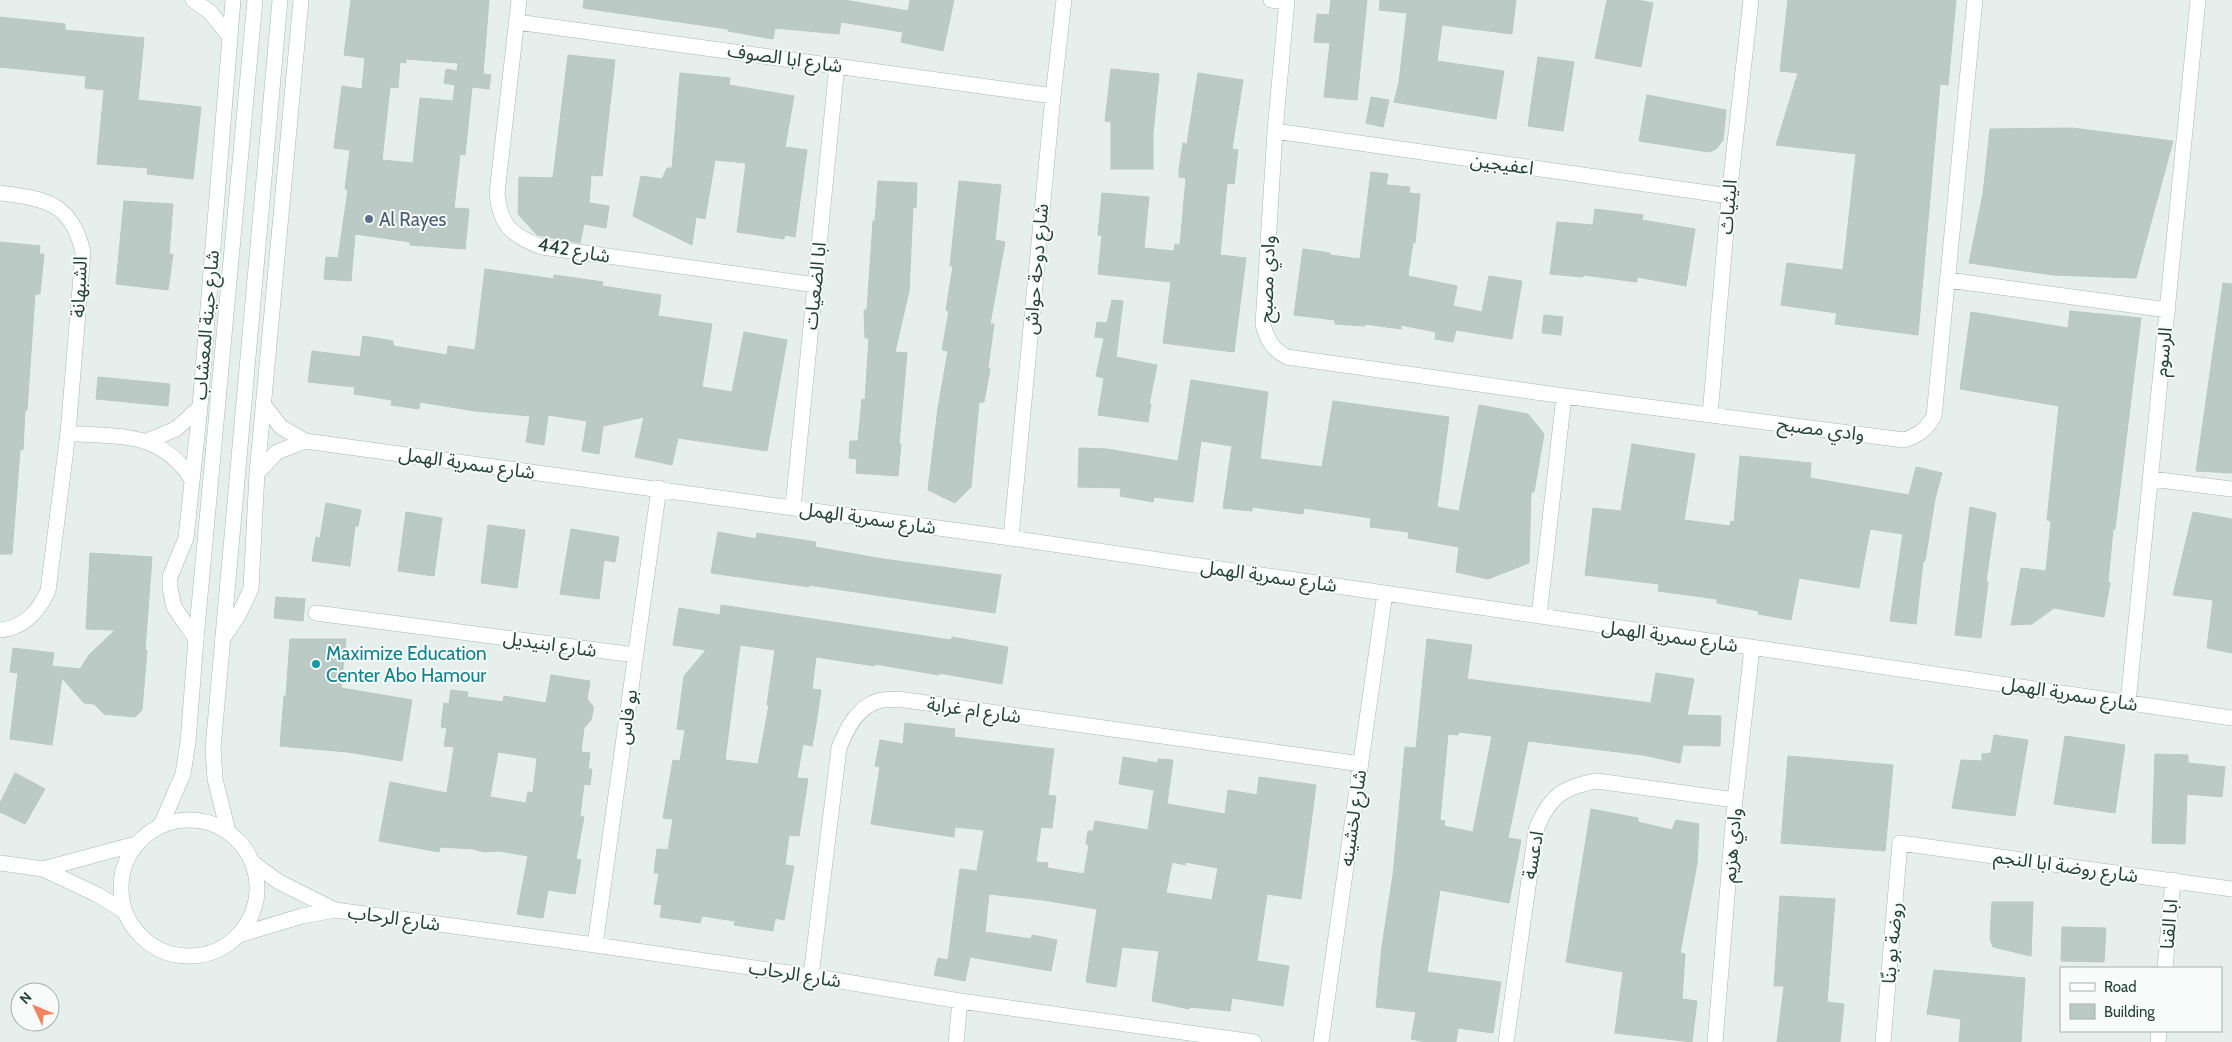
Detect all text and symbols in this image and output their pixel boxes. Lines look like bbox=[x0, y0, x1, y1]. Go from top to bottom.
street label: شارع ابا الصوف bbox=[726, 39, 844, 79]
street label: اعفيجين bbox=[1469, 148, 1535, 180]
street label: اليثياث bbox=[1714, 179, 1742, 235]
street label: شارع دوحة حواش bbox=[1019, 203, 1055, 336]
place label: Al Rayes bbox=[379, 208, 447, 231]
marker: Al Rayes bbox=[363, 213, 375, 225]
street label: شارع 442 bbox=[536, 232, 612, 270]
street label: وادي مصبح bbox=[1254, 235, 1283, 323]
street label: ابا الضعيات bbox=[799, 241, 831, 331]
street label: شارع حينة المعشاب bbox=[188, 249, 226, 401]
street label: الشبهانة bbox=[66, 256, 92, 318]
street label: الرسوم bbox=[2149, 326, 2180, 378]
street label: وادي مصبح bbox=[1776, 412, 1866, 449]
street label: شارع سمرية الهمل bbox=[397, 442, 537, 486]
street label: شارع سمرية الهمل bbox=[798, 497, 938, 541]
street label: شارع سمرية الهمل bbox=[1199, 555, 1339, 599]
street label: شارع سمرية الهمل bbox=[1600, 615, 1740, 659]
street label: شارع ابنيديل bbox=[501, 626, 598, 664]
place label: Maximize Education Center Abo Hamour bbox=[326, 642, 487, 687]
marker: Maximize Education Center Abo Hamour bbox=[310, 658, 322, 670]
street label: شارع سمرية الهمل bbox=[2000, 672, 2140, 718]
street label: بو فاس bbox=[612, 688, 642, 746]
street label: شارع ام غرابة bbox=[925, 692, 1023, 731]
street label: شارع لخشينه bbox=[1335, 768, 1373, 868]
street label: وادي هزيم bbox=[1717, 807, 1750, 884]
street label: ادعسة bbox=[1517, 829, 1549, 881]
street label: شارع روضة ابا النجم bbox=[1992, 844, 2140, 890]
street label: ابا القنا bbox=[2155, 898, 2183, 950]
street label: شارع الرحاب bbox=[346, 900, 442, 938]
street label: روضة بو بنّا bbox=[1877, 901, 1907, 985]
street label: شارع الرحاب bbox=[747, 955, 843, 995]
legend bbox=[2060, 967, 2222, 1032]
text: Road bbox=[2104, 978, 2137, 996]
north arrow bbox=[10, 982, 60, 1032]
text: N bbox=[16, 988, 36, 1008]
text: Building bbox=[2104, 1003, 2155, 1021]

